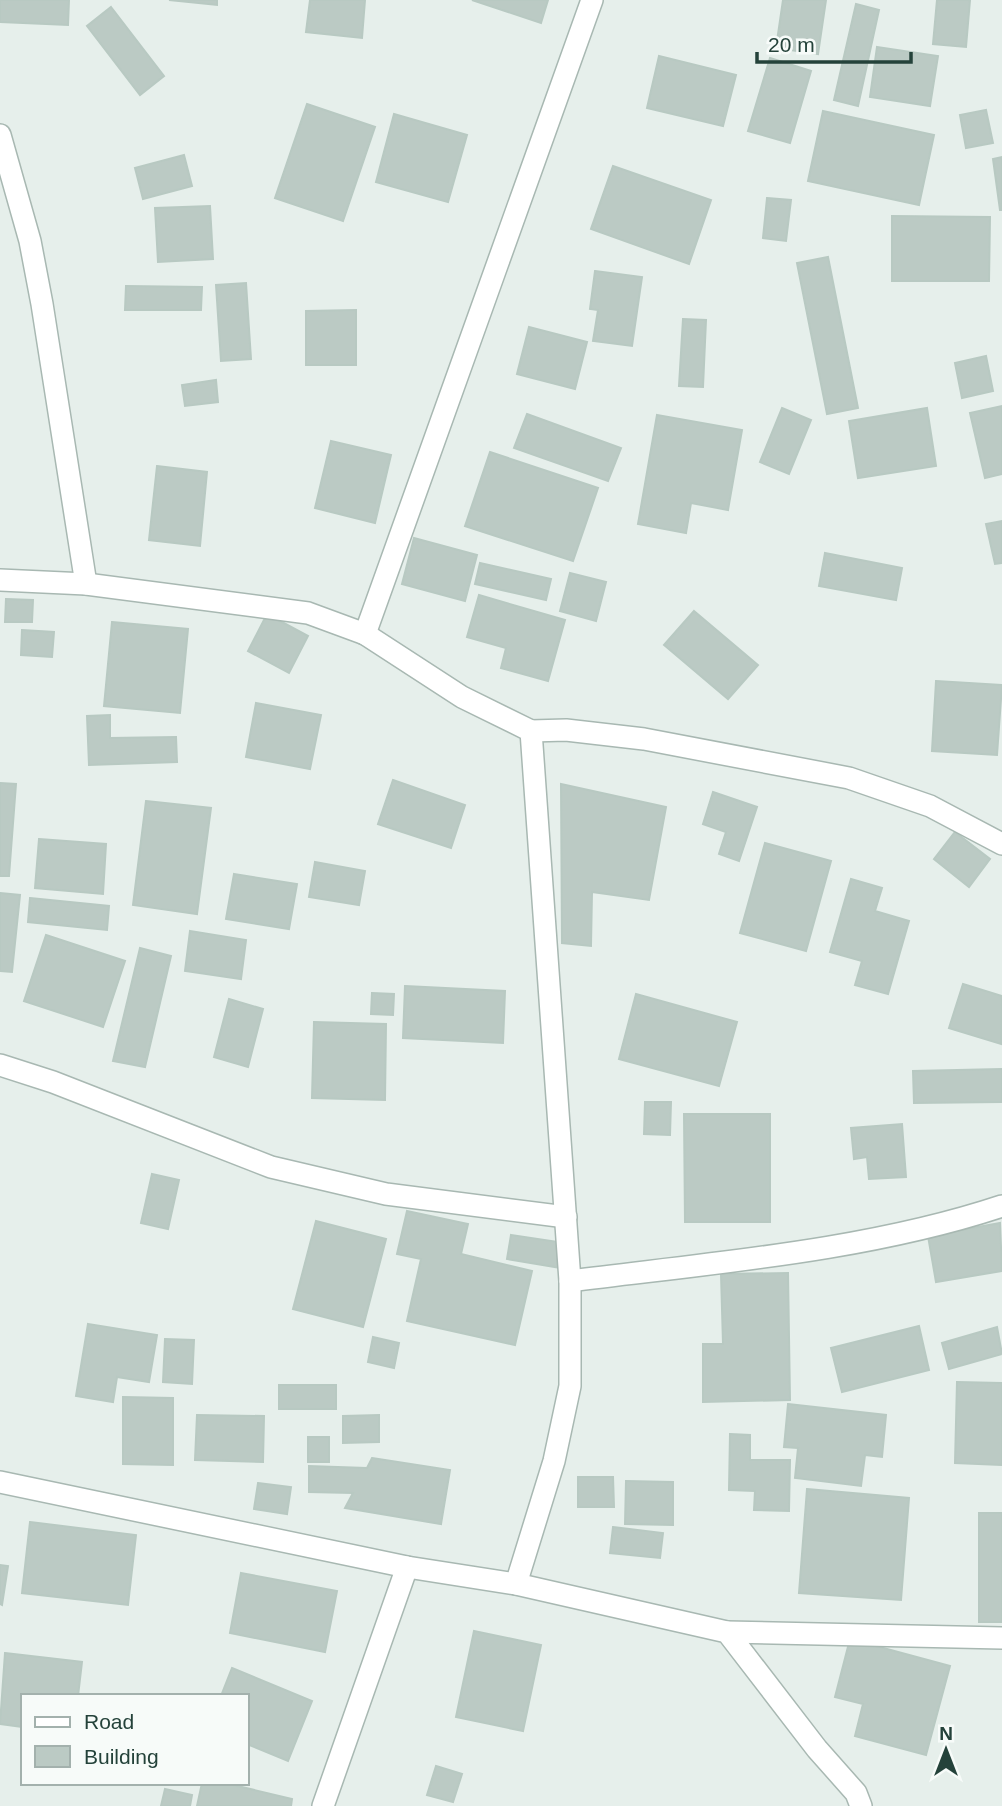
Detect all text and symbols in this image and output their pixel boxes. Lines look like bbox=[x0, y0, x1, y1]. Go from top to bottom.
scale bar bbox=[757, 21, 911, 65]
text: 20 m bbox=[768, 33, 815, 56]
legend bbox=[21, 1694, 248, 1785]
text: Road bbox=[84, 1710, 134, 1733]
north arrow bbox=[911, 1715, 981, 1785]
text: N bbox=[939, 1723, 953, 1744]
text: Building bbox=[84, 1745, 159, 1768]

